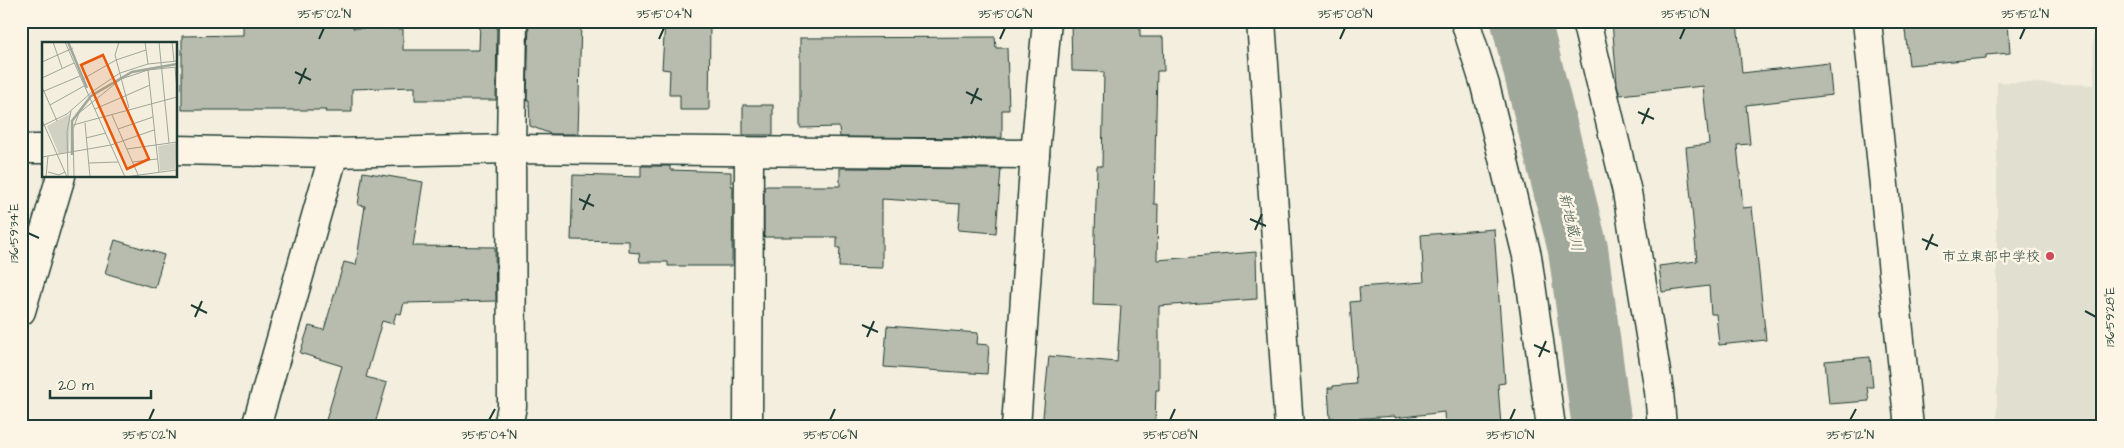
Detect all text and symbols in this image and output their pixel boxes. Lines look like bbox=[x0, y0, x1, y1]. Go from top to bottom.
text: 35°15'02"N bbox=[297, 6, 351, 23]
text: 35°15'04"N bbox=[636, 6, 692, 23]
text: 35°15'06"N bbox=[978, 6, 1033, 23]
text: 35°15'08"N bbox=[1318, 6, 1373, 23]
text: 35°15'10"N bbox=[1661, 6, 1710, 23]
text: 35°15'12"N bbox=[2001, 6, 2049, 23]
inset map bbox=[42, 42, 178, 178]
water label: 新地蔵川 bbox=[1554, 191, 1587, 254]
text: 136°59'34"E bbox=[6, 203, 23, 263]
place label: 市立東部中学校 bbox=[1942, 247, 2040, 267]
marker: 市立東部中学校 bbox=[2044, 250, 2056, 262]
text: 136°59'28"E bbox=[2102, 287, 2119, 347]
scale bar bbox=[50, 368, 151, 400]
text: 20 m bbox=[58, 375, 94, 396]
text: 35°15'02"N bbox=[122, 427, 176, 444]
text: 35°15'04"N bbox=[461, 427, 517, 444]
text: 35°15'06"N bbox=[803, 427, 858, 444]
text: 35°15'08"N bbox=[1143, 427, 1198, 444]
text: 35°15'10"N bbox=[1486, 427, 1535, 444]
text: 35°15'12"N bbox=[1826, 427, 1874, 444]

